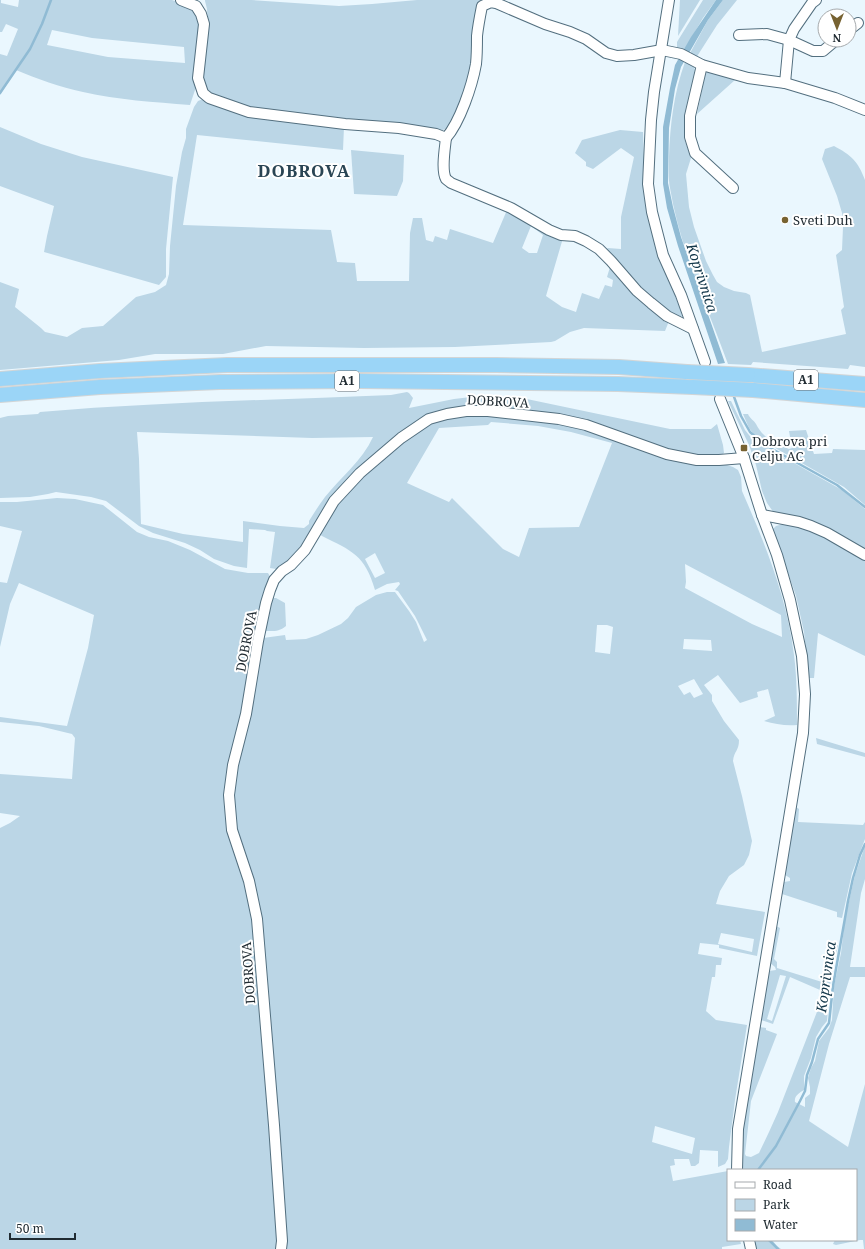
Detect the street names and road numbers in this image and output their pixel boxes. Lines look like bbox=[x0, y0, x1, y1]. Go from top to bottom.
road number: A1 bbox=[794, 370, 818, 390]
road number: A1 bbox=[335, 371, 359, 391]
street label: DOBROVA bbox=[466, 390, 530, 412]
street label: DOBROVA bbox=[231, 608, 261, 673]
street label: DOBROVA bbox=[237, 941, 259, 1005]

